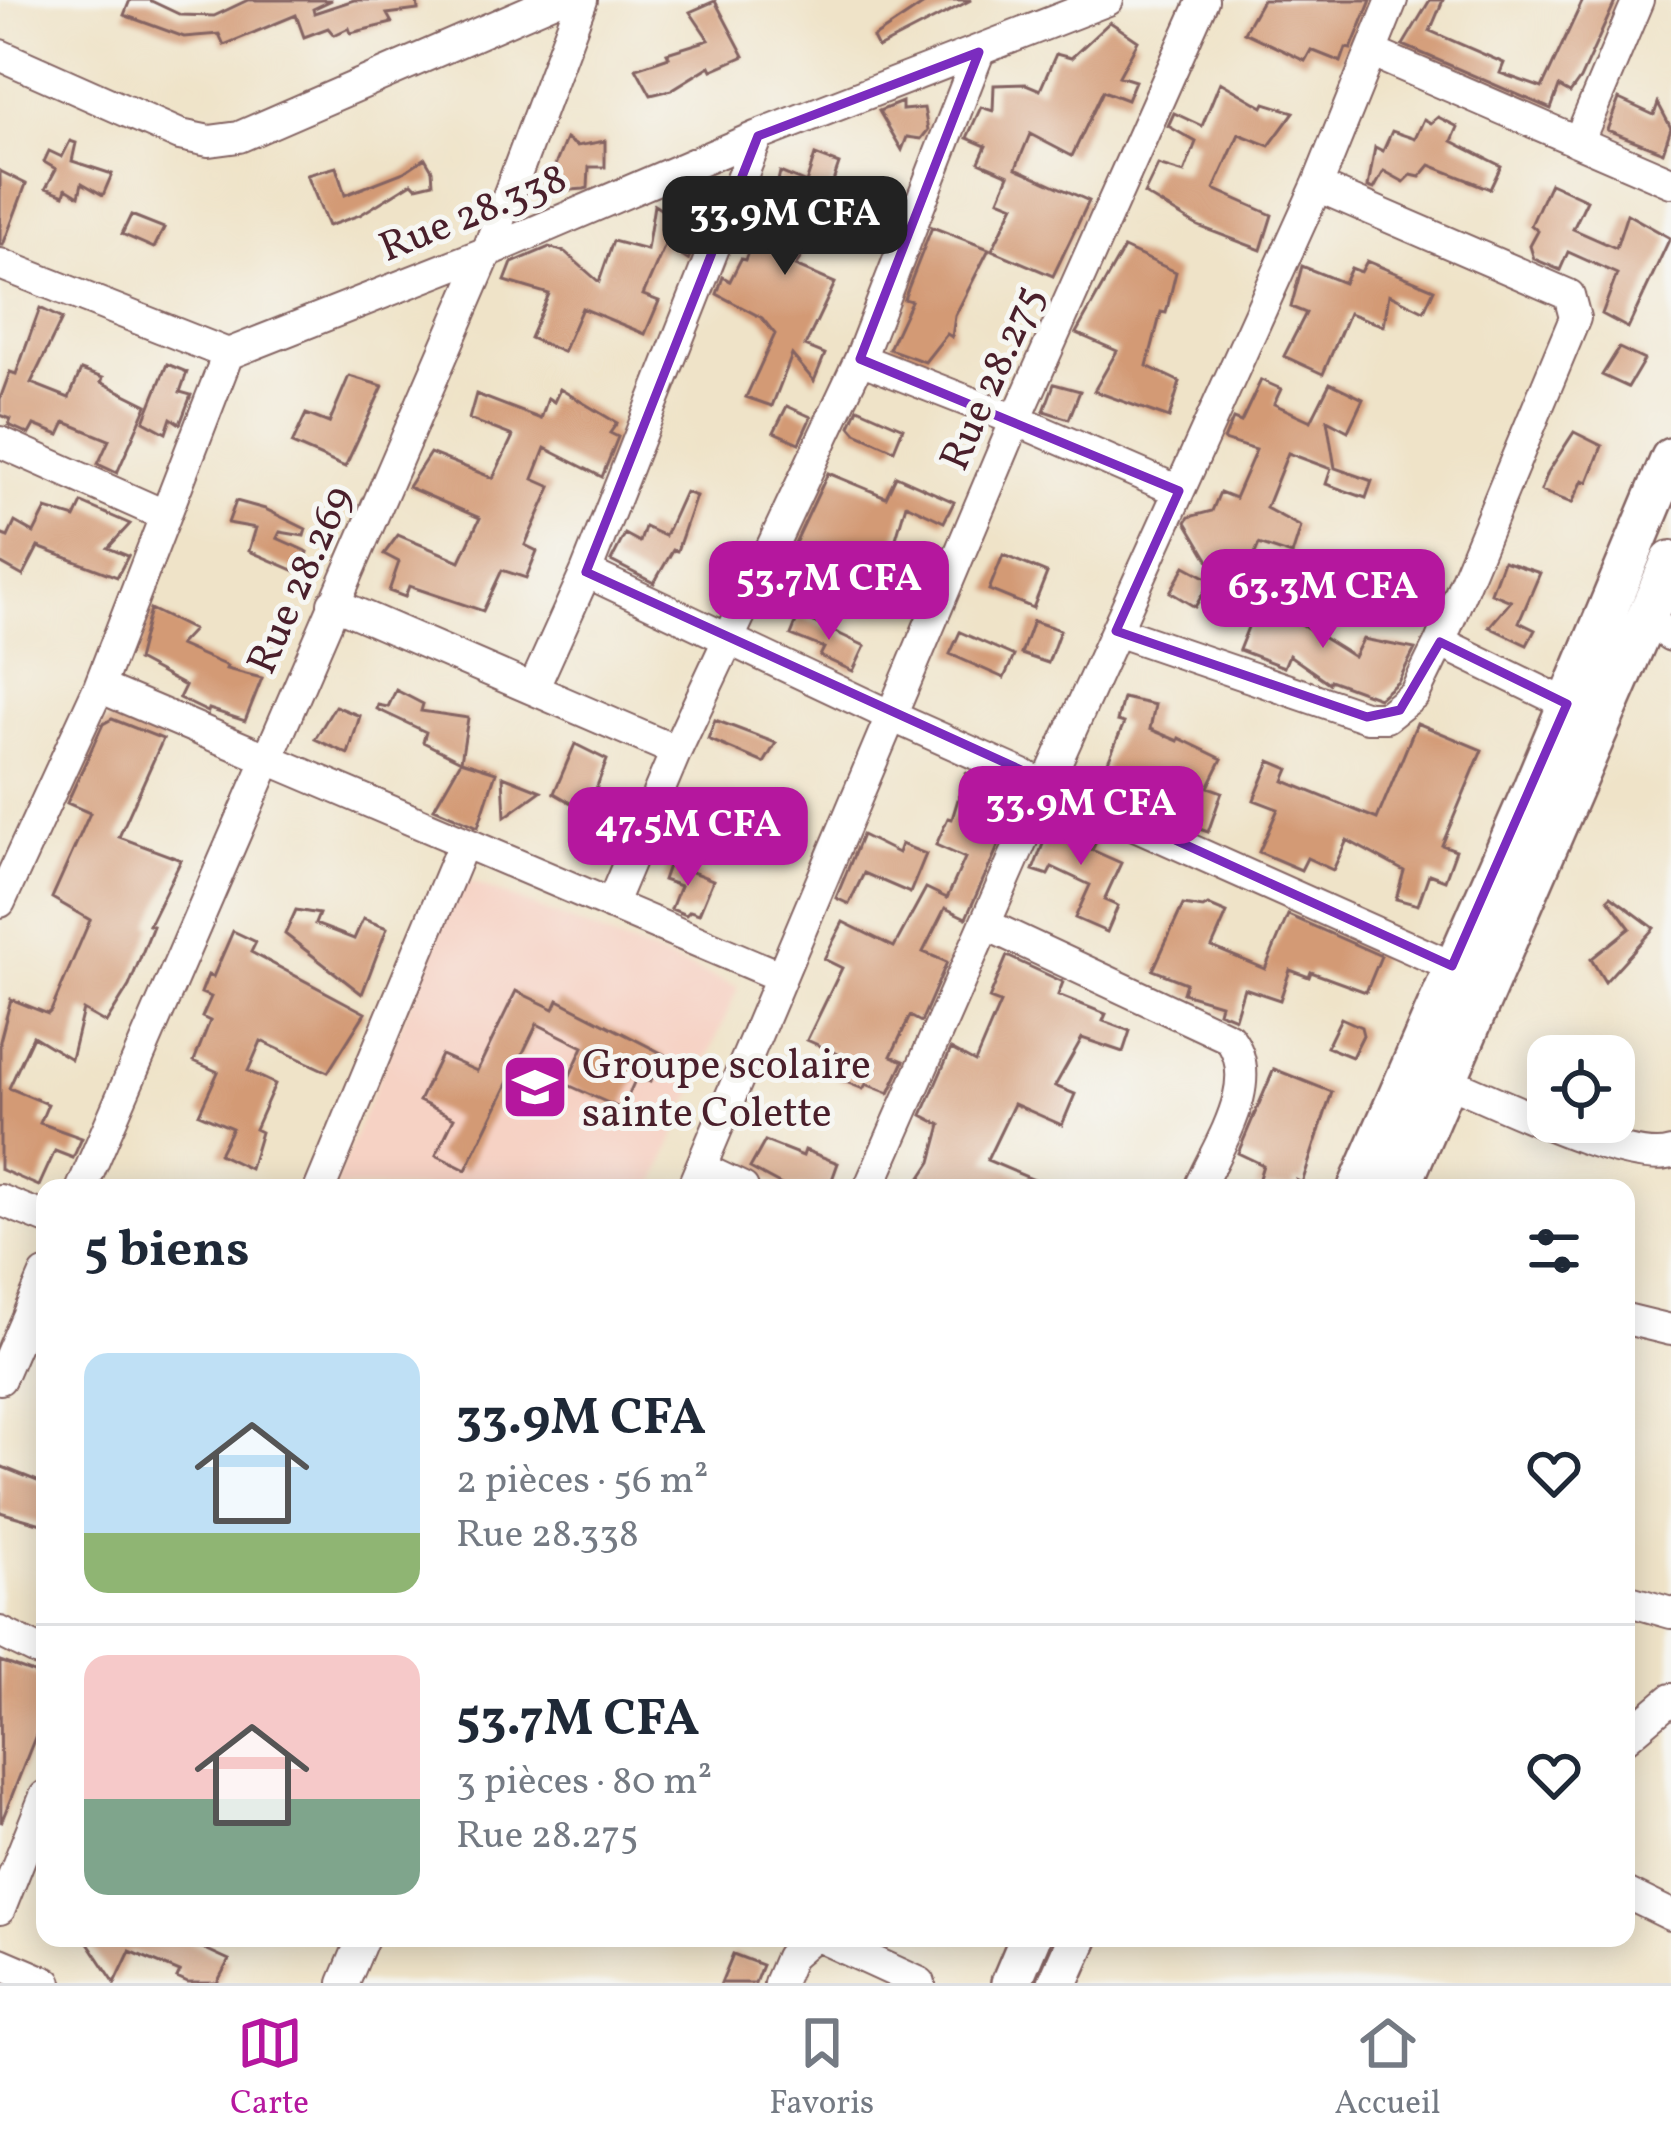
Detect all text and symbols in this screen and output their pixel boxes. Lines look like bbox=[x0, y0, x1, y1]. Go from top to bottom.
street label: Rue 28.338 bbox=[371, 151, 576, 279]
pin: 33.9M CFA bbox=[648, 176, 922, 278]
text: 33.9M CFA bbox=[689, 188, 881, 242]
street label: Rue 28.275 bbox=[927, 277, 1061, 481]
street label: Rue 28.269 bbox=[234, 477, 370, 684]
pin: 53.7M CFA bbox=[692, 541, 966, 643]
pin: 63.3M CFA bbox=[1186, 549, 1460, 651]
text: 53.7M CFA bbox=[736, 553, 922, 607]
text: 63.3M CFA bbox=[1228, 561, 1418, 615]
pin: 33.9M CFA bbox=[944, 766, 1218, 868]
text: 33.9M CFA bbox=[985, 778, 1177, 832]
pin: 47.5M CFA bbox=[551, 787, 825, 889]
text: 47.5M CFA bbox=[595, 799, 781, 853]
map controls bbox=[1527, 1035, 1635, 1143]
button: locate bbox=[1527, 1035, 1635, 1143]
place label: Groupe scolaire sainte Colette bbox=[582, 1038, 871, 1145]
school or university icon: Groupe scolaire sainte Colette bbox=[500, 1052, 570, 1122]
text: 5 biens bbox=[84, 1216, 250, 1287]
icon: filters bbox=[1521, 1218, 1587, 1284]
text: 33.9M CFA bbox=[456, 1384, 706, 1455]
icon: home bbox=[180, 1401, 324, 1545]
icon: heart bbox=[1521, 1440, 1587, 1506]
text: 2 pièces · 56 m² bbox=[456, 1455, 708, 1509]
text: Rue 28.338 bbox=[456, 1509, 639, 1563]
text: 53.7M CFA bbox=[456, 1685, 699, 1756]
icon: home bbox=[180, 1703, 324, 1847]
icon: heart bbox=[1521, 1742, 1587, 1808]
text: 3 pièces · 80 m² bbox=[456, 1756, 712, 1810]
text: Rue 28.275 bbox=[456, 1810, 639, 1864]
tab: Carte bbox=[230, 2010, 309, 2128]
tab: Favoris bbox=[769, 2010, 874, 2128]
tab: Accueil bbox=[1335, 2010, 1441, 2128]

